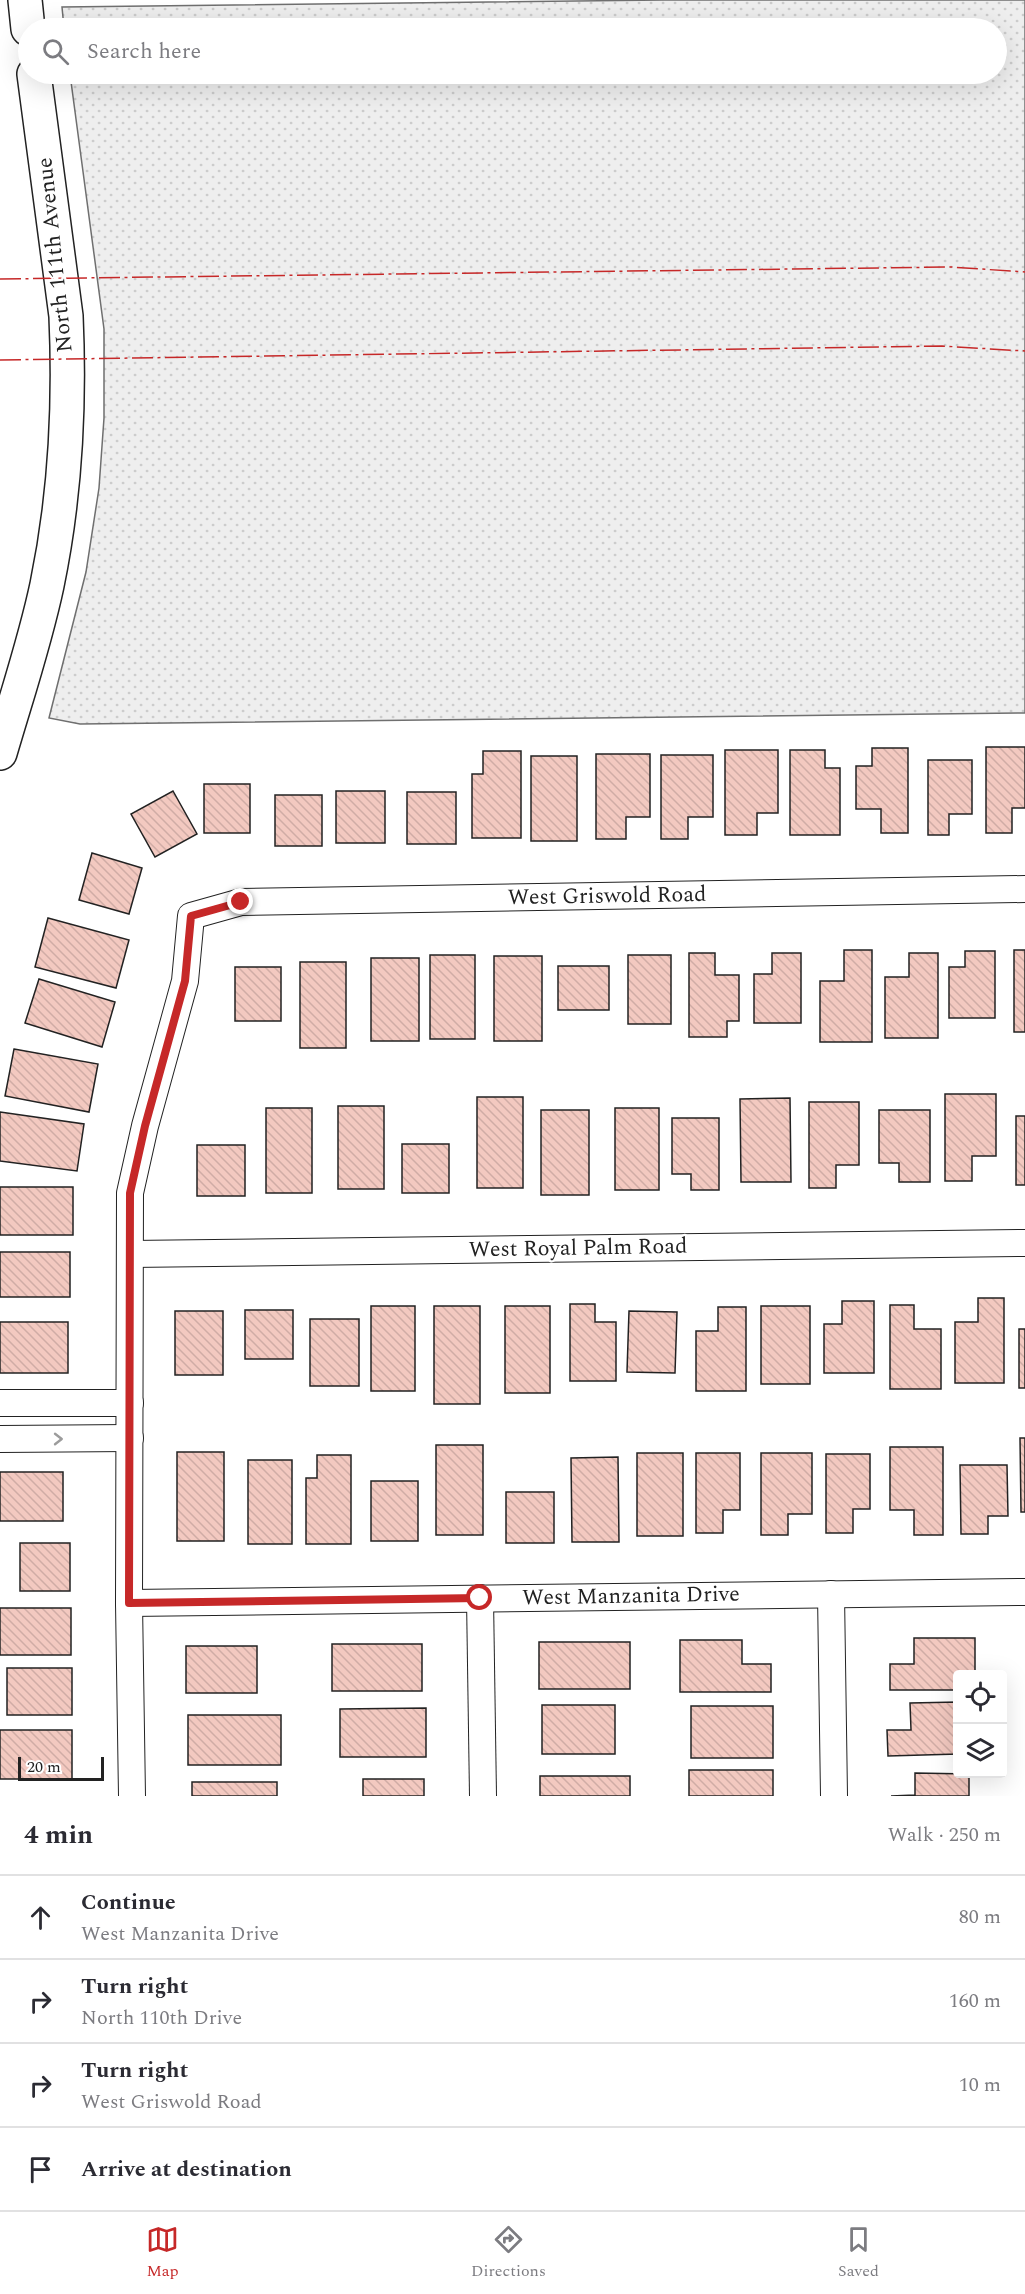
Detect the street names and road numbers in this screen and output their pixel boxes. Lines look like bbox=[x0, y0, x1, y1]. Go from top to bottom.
street label: North 111th Avenue bbox=[28, 156, 82, 354]
street label: West Griswold Road bbox=[507, 878, 707, 914]
street label: West Royal Palm Road bbox=[468, 1230, 688, 1266]
street label: West Manzanita Drive bbox=[522, 1578, 740, 1614]

